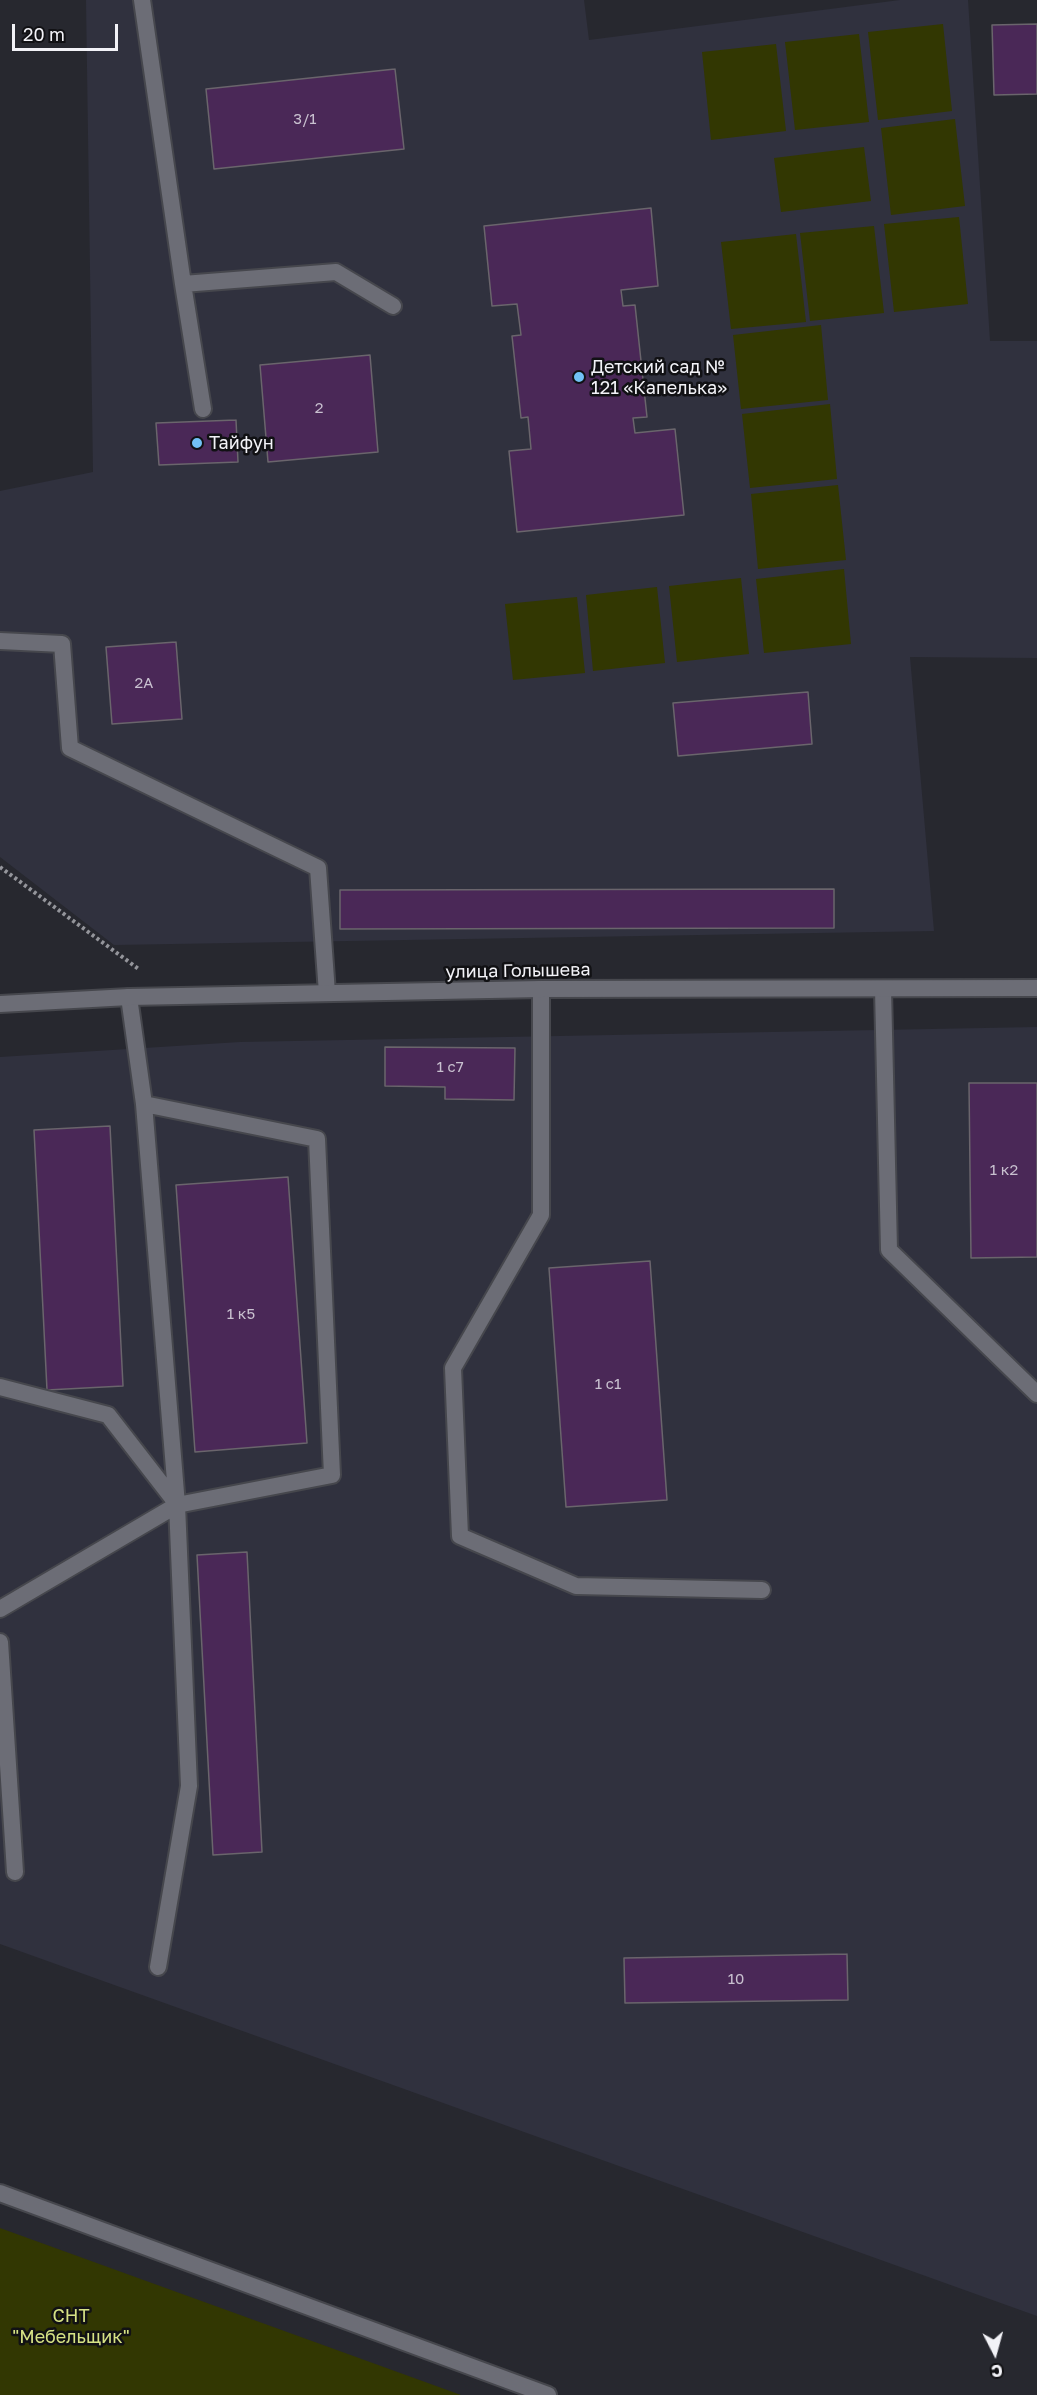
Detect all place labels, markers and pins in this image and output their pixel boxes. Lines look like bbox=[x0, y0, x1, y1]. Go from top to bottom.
place label: Детский сад № 121 «Капелька» bbox=[591, 356, 727, 398]
marker: Детский сад № 121 «Капелька» bbox=[572, 370, 586, 384]
place label: Тайфун bbox=[209, 432, 274, 454]
marker: Тайфун bbox=[190, 436, 204, 450]

